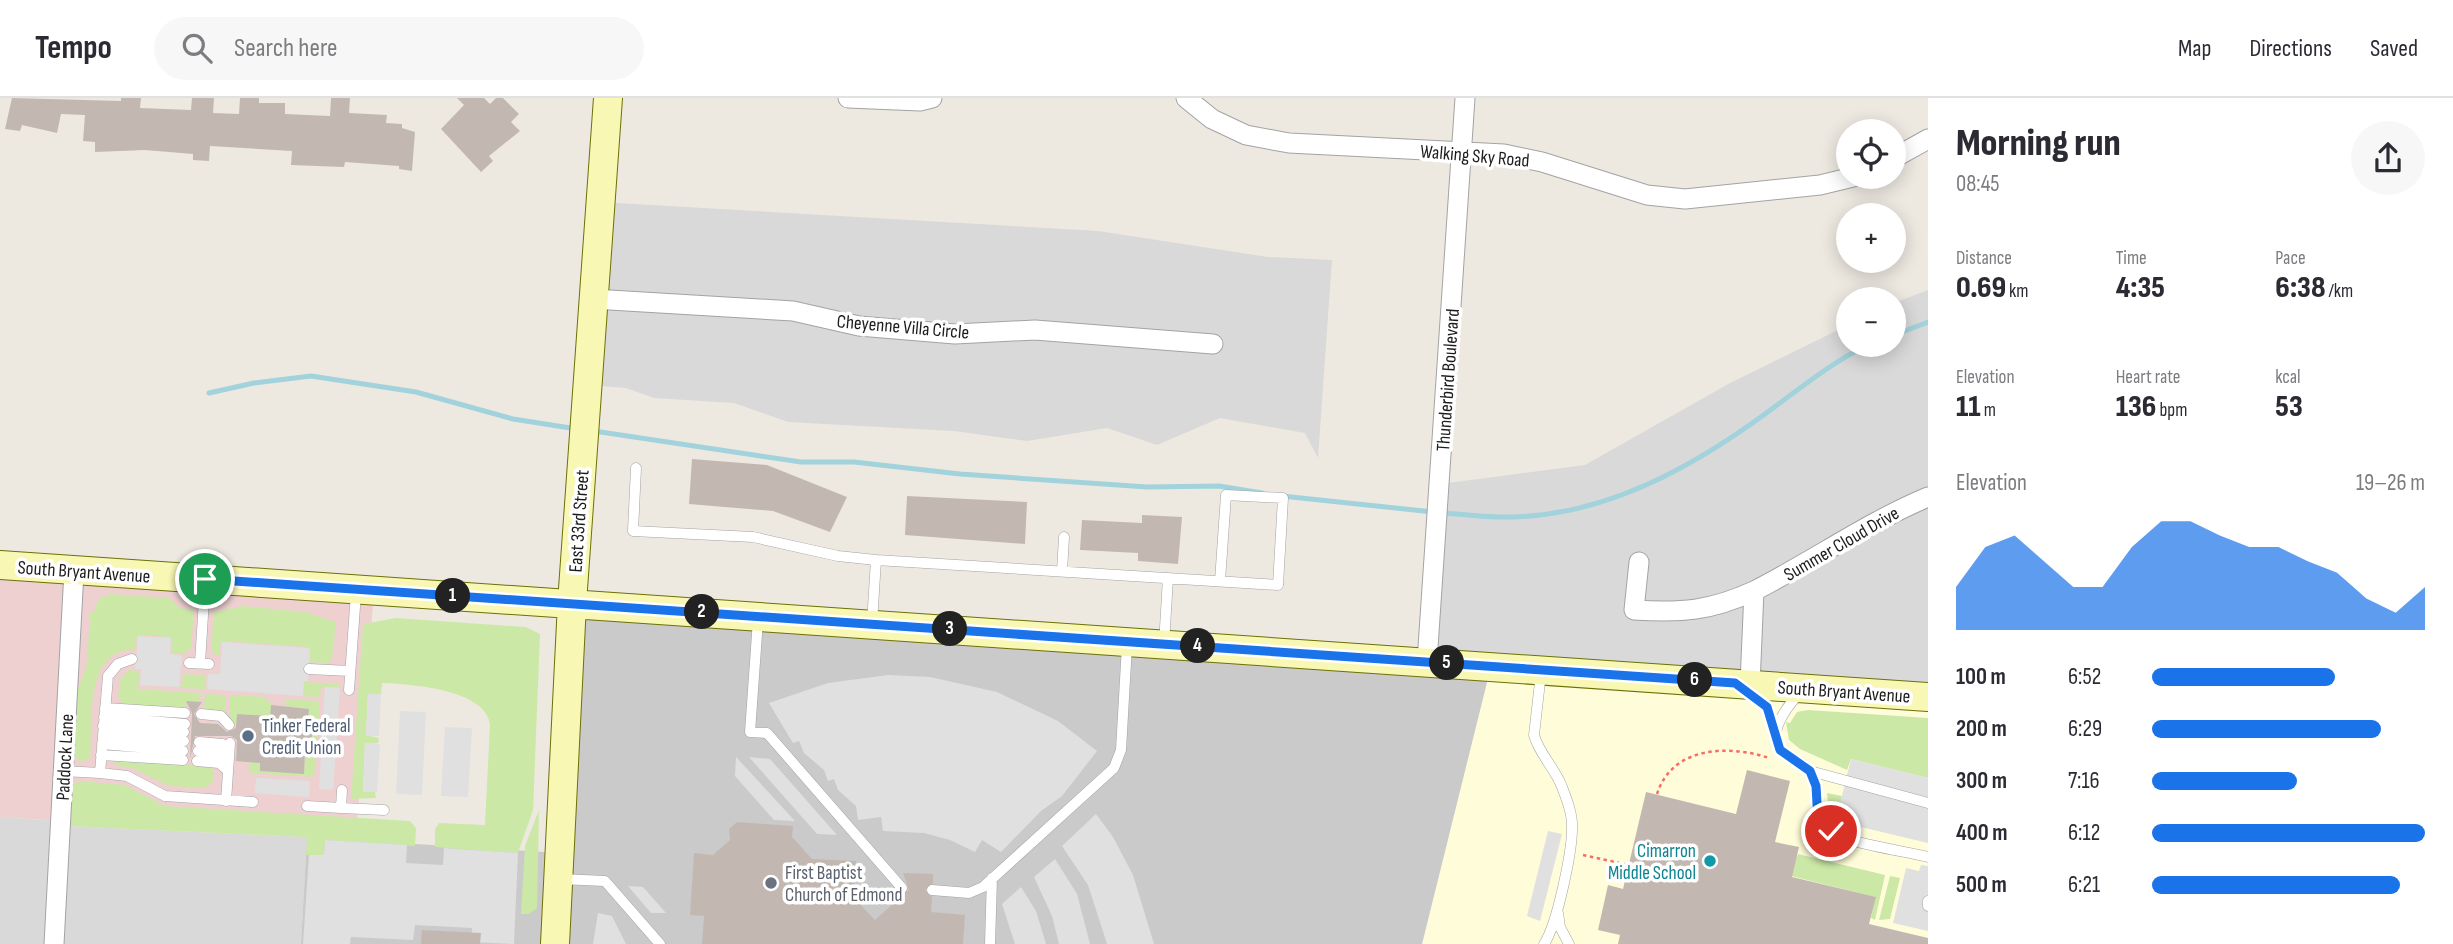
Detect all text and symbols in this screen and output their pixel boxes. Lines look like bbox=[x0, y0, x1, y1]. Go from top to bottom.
search box bbox=[154, 17, 644, 80]
text: Tempo bbox=[35, 28, 112, 68]
icon: search bbox=[178, 29, 216, 67]
text: Search here bbox=[234, 33, 337, 64]
text: Map bbox=[2178, 34, 2211, 63]
text: Directions bbox=[2249, 34, 2332, 63]
text: Saved bbox=[2370, 34, 2418, 63]
map controls bbox=[1836, 119, 1906, 357]
button: locate bbox=[1836, 119, 1906, 189]
text: Morning run bbox=[1956, 121, 2121, 166]
button: share bbox=[2351, 121, 2425, 195]
street label: Walking Sky Road bbox=[1419, 140, 1530, 173]
text: 08:45 bbox=[1956, 170, 2000, 198]
button: + bbox=[1836, 203, 1906, 273]
text: Distance bbox=[1956, 247, 2012, 270]
text: Time bbox=[2116, 247, 2147, 270]
text: Pace bbox=[2275, 247, 2306, 270]
text: 0.69 bbox=[1956, 270, 2006, 306]
text: 4:35 bbox=[2116, 270, 2165, 306]
text: 6:38 bbox=[2275, 270, 2326, 306]
text: km bbox=[2006, 280, 2029, 303]
text: /km bbox=[2326, 280, 2353, 303]
button: − bbox=[1836, 287, 1906, 357]
street label: Thunderbird Boulevard bbox=[1432, 308, 1465, 452]
street label: Cheyenne Villa Circle bbox=[836, 310, 970, 345]
text: Elevation bbox=[1956, 366, 2015, 389]
text: Heart rate bbox=[2116, 366, 2181, 389]
text: kcal bbox=[2275, 366, 2300, 389]
text: 11 bbox=[1956, 389, 1981, 425]
text: 136 bbox=[2116, 389, 2156, 425]
text: 53 bbox=[2275, 389, 2303, 425]
text: m bbox=[1981, 399, 1996, 422]
text: bpm bbox=[2156, 399, 2187, 422]
street label: East 33rd Street bbox=[564, 469, 595, 573]
text: Elevation bbox=[1956, 469, 2027, 497]
text: 19–26 m bbox=[2356, 469, 2425, 497]
street label: Summer Cloud Drive bbox=[1780, 502, 1903, 587]
pin bbox=[175, 549, 235, 609]
street label: South Bryant Avenue bbox=[17, 556, 151, 589]
icon: arrive bbox=[186, 560, 224, 598]
pin: 1 bbox=[435, 578, 470, 614]
text: 1 bbox=[449, 584, 456, 607]
pin: 2 bbox=[684, 594, 720, 630]
text: 2 bbox=[697, 600, 706, 623]
pin: 3 bbox=[932, 612, 968, 646]
text: 3 bbox=[945, 617, 954, 640]
pin: 4 bbox=[1180, 628, 1216, 664]
text: 4 bbox=[1193, 634, 1202, 657]
pin: 5 bbox=[1430, 646, 1464, 680]
text: 5 bbox=[1442, 651, 1451, 674]
pin: 6 bbox=[1678, 662, 1712, 698]
text: 100 m bbox=[1956, 663, 2006, 691]
text: 6:52 bbox=[2068, 663, 2101, 691]
text: 6 bbox=[1690, 668, 1699, 691]
street label: South Bryant Avenue bbox=[1777, 676, 1911, 709]
street label: Paddock Lane bbox=[52, 713, 79, 801]
place label: Tinker Federal Credit Union bbox=[262, 715, 351, 760]
text: 200 m bbox=[1956, 715, 2007, 743]
text: 6:29 bbox=[2068, 715, 2102, 743]
marker: Tinker Federal Credit Union bbox=[240, 728, 256, 744]
text: 300 m bbox=[1956, 767, 2007, 795]
text: 7:16 bbox=[2068, 767, 2100, 795]
pin bbox=[1801, 801, 1861, 861]
icon: check bbox=[1812, 812, 1850, 850]
text: 400 m bbox=[1956, 819, 2007, 847]
text: 6:12 bbox=[2068, 819, 2100, 847]
place label: Cimarron Middle School bbox=[1608, 840, 1696, 885]
marker: Cimarron Middle School bbox=[1702, 853, 1718, 869]
place label: First Baptist Church of Edmond bbox=[785, 862, 902, 907]
text: 500 m bbox=[1956, 871, 2007, 899]
text: 6:21 bbox=[2068, 871, 2100, 899]
marker: First Baptist Church of Edmond bbox=[763, 875, 779, 891]

